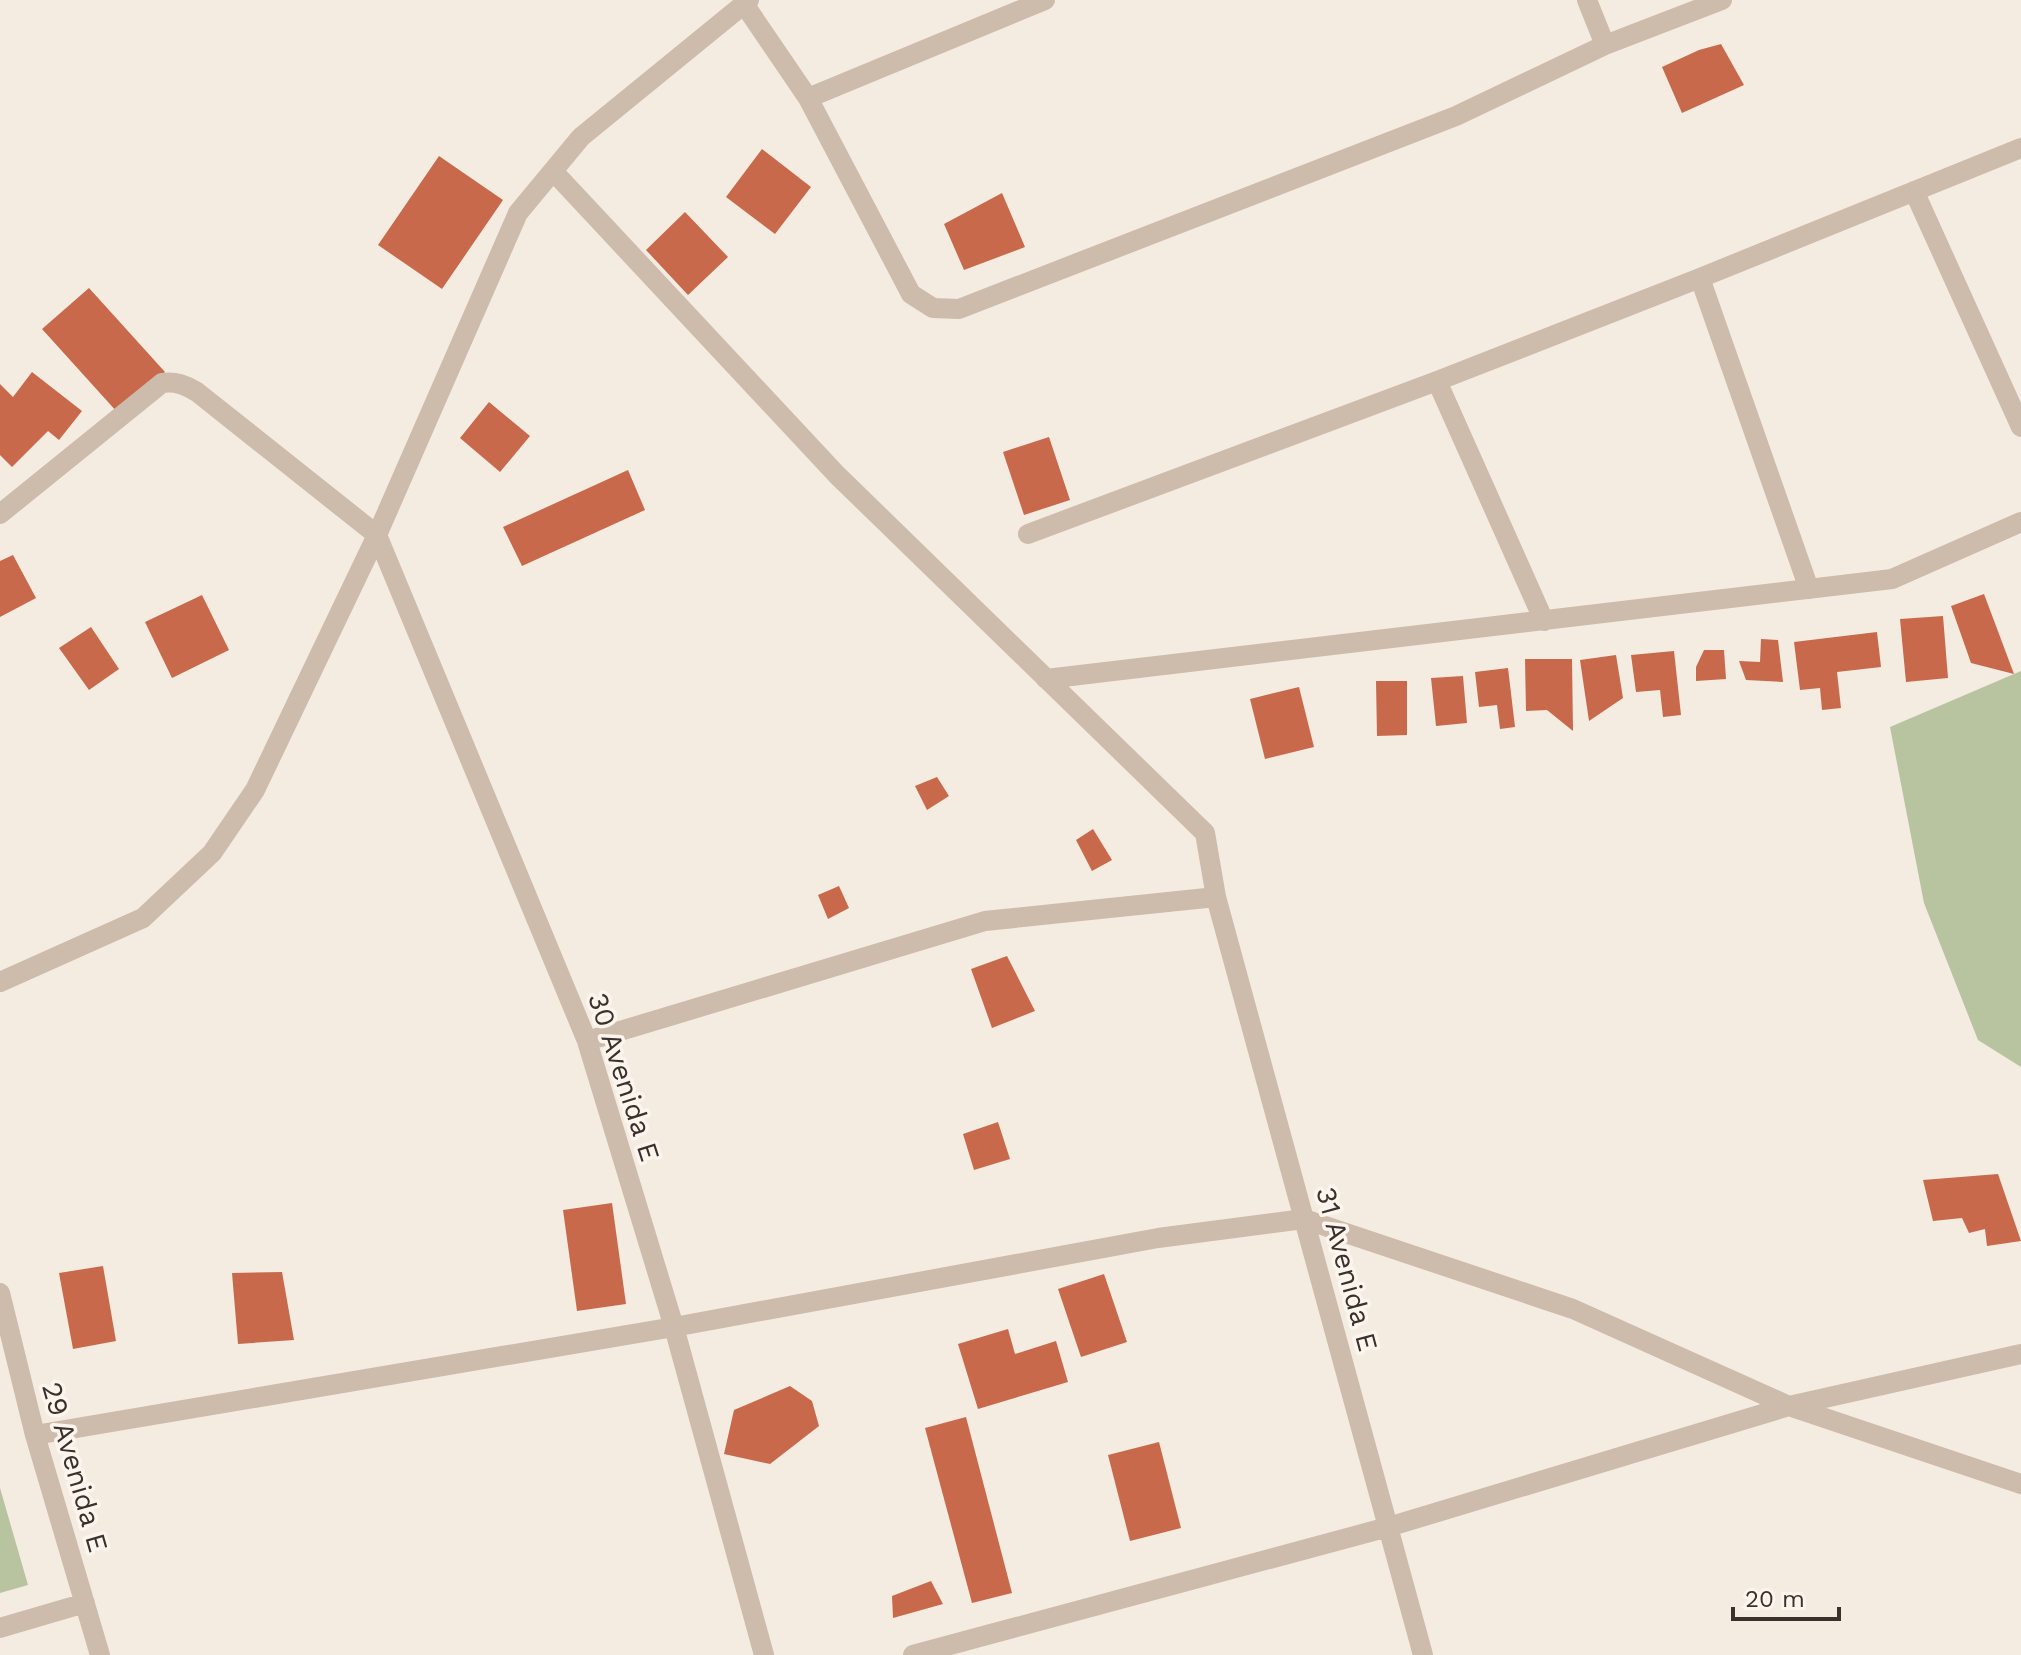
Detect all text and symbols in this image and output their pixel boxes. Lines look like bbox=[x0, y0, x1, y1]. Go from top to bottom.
street label: 30 Avenida E bbox=[581, 988, 667, 1166]
street label: 31 Avenida E bbox=[1309, 1183, 1385, 1355]
street label: 29 Avenida E bbox=[35, 1378, 115, 1556]
scale bar bbox=[1733, 1571, 1839, 1621]
text: 20 m bbox=[1745, 1585, 1805, 1613]

